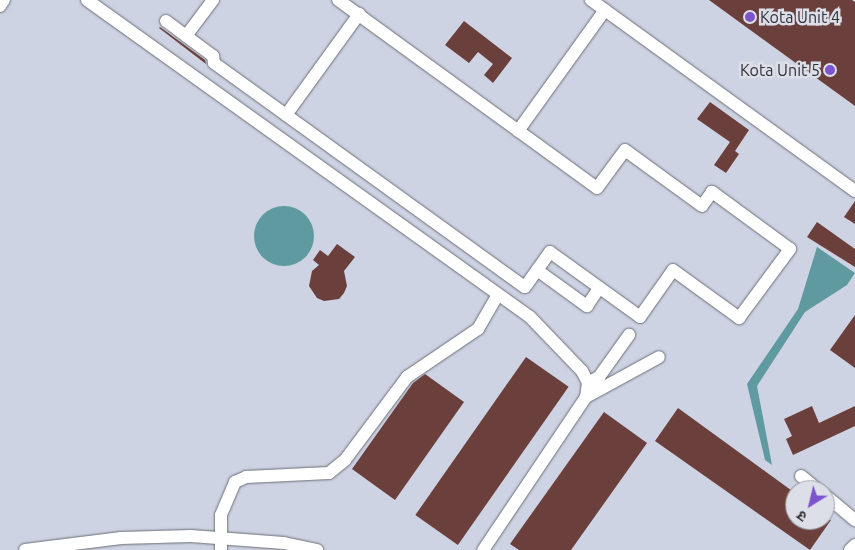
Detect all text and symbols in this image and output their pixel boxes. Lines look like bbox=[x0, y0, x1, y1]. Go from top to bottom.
place label: Kota Unit 4 bbox=[760, 7, 840, 27]
marker: Kota Unit 4 bbox=[744, 11, 756, 23]
place label: Kota Unit 5 bbox=[740, 60, 820, 80]
marker: Kota Unit 5 bbox=[824, 64, 836, 76]
north arrow bbox=[785, 480, 835, 530]
text: उ bbox=[794, 507, 810, 525]

